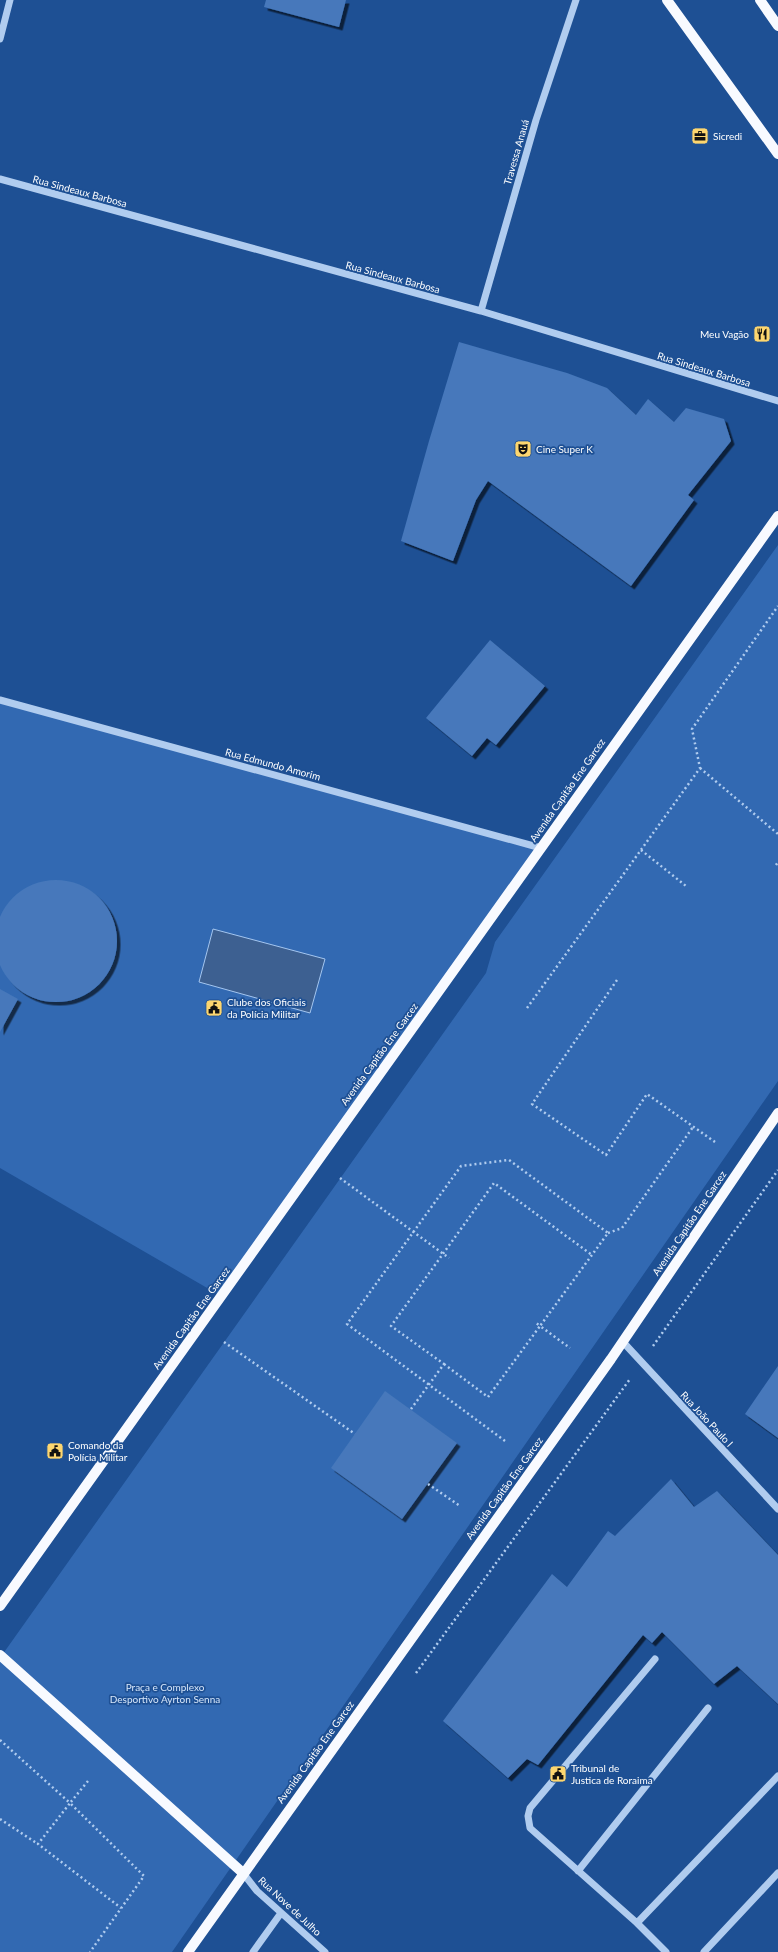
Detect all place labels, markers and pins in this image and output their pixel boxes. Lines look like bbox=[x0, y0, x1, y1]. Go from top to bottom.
office icon: Sicredi bbox=[690, 126, 710, 146]
place label: Sicredi bbox=[713, 130, 742, 142]
restaurant icon: Meu Vagão bbox=[752, 324, 772, 344]
place label: Meu Vagão bbox=[700, 328, 749, 340]
theatre icon: Cine Super K bbox=[513, 439, 533, 459]
place label: Cine Super K bbox=[536, 443, 593, 455]
place label: Clube dos Oficiais da Polícia Militar bbox=[227, 996, 306, 1020]
public building icon: Clube dos Oficiais da Polícia Militar bbox=[204, 998, 224, 1018]
place label: Comando da Polícia Militar bbox=[68, 1439, 128, 1463]
public building icon: Comando da Polícia Militar bbox=[45, 1441, 65, 1461]
place label: Tribunal de Justica de Roraima bbox=[571, 1762, 653, 1786]
public building icon: Tribunal de Justica de Roraima bbox=[548, 1764, 568, 1784]

